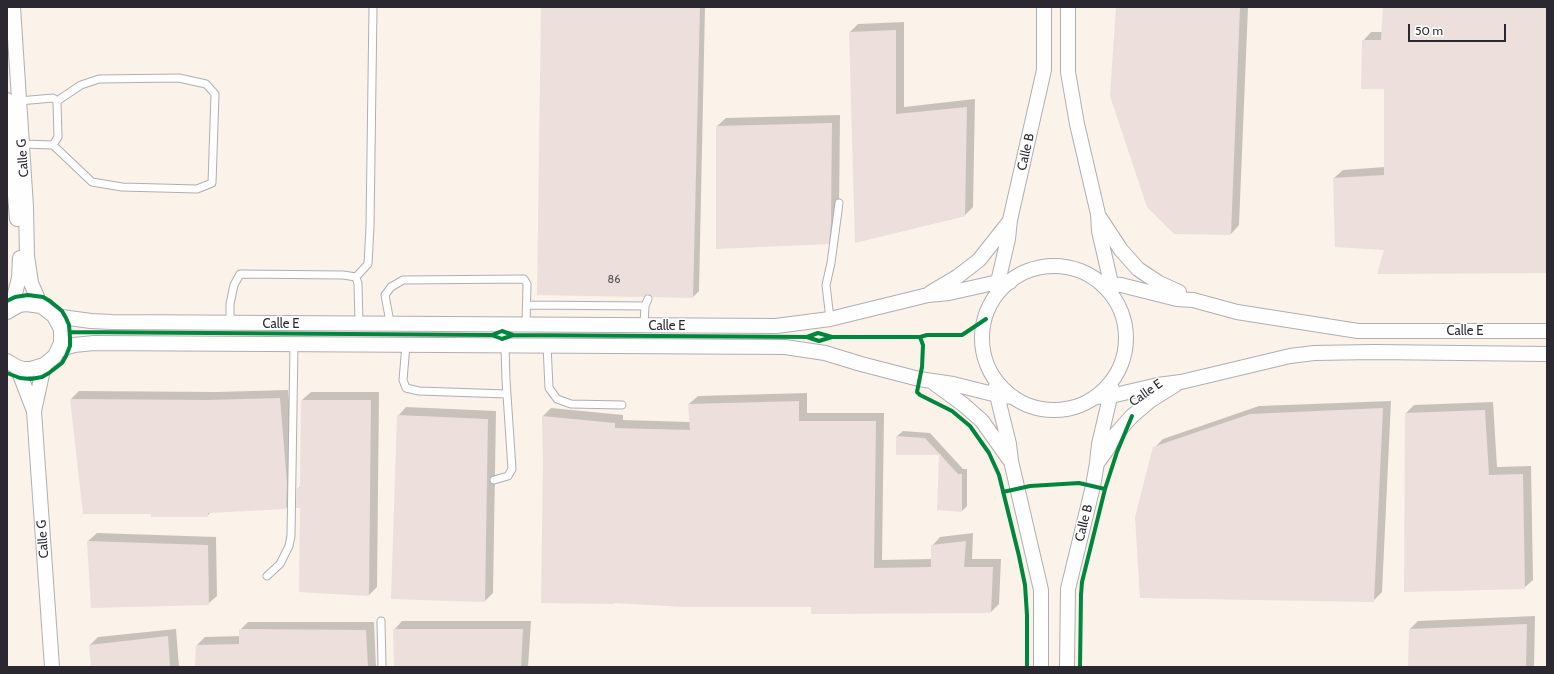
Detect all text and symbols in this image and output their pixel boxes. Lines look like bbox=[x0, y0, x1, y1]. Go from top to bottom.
scale bar bbox=[1410, 16, 1508, 42]
text: 50 m bbox=[1415, 23, 1443, 38]
street label: Calle B bbox=[1014, 132, 1038, 172]
street label: Calle G bbox=[14, 138, 32, 178]
house number: 86 bbox=[608, 273, 620, 287]
street label: Calle E bbox=[262, 316, 300, 332]
street label: Calle E bbox=[648, 318, 686, 334]
street label: Calle E bbox=[1446, 323, 1484, 339]
street label: Calle E bbox=[1126, 376, 1166, 410]
street label: Calle B bbox=[1072, 503, 1096, 543]
street label: Calle G bbox=[34, 519, 52, 559]

